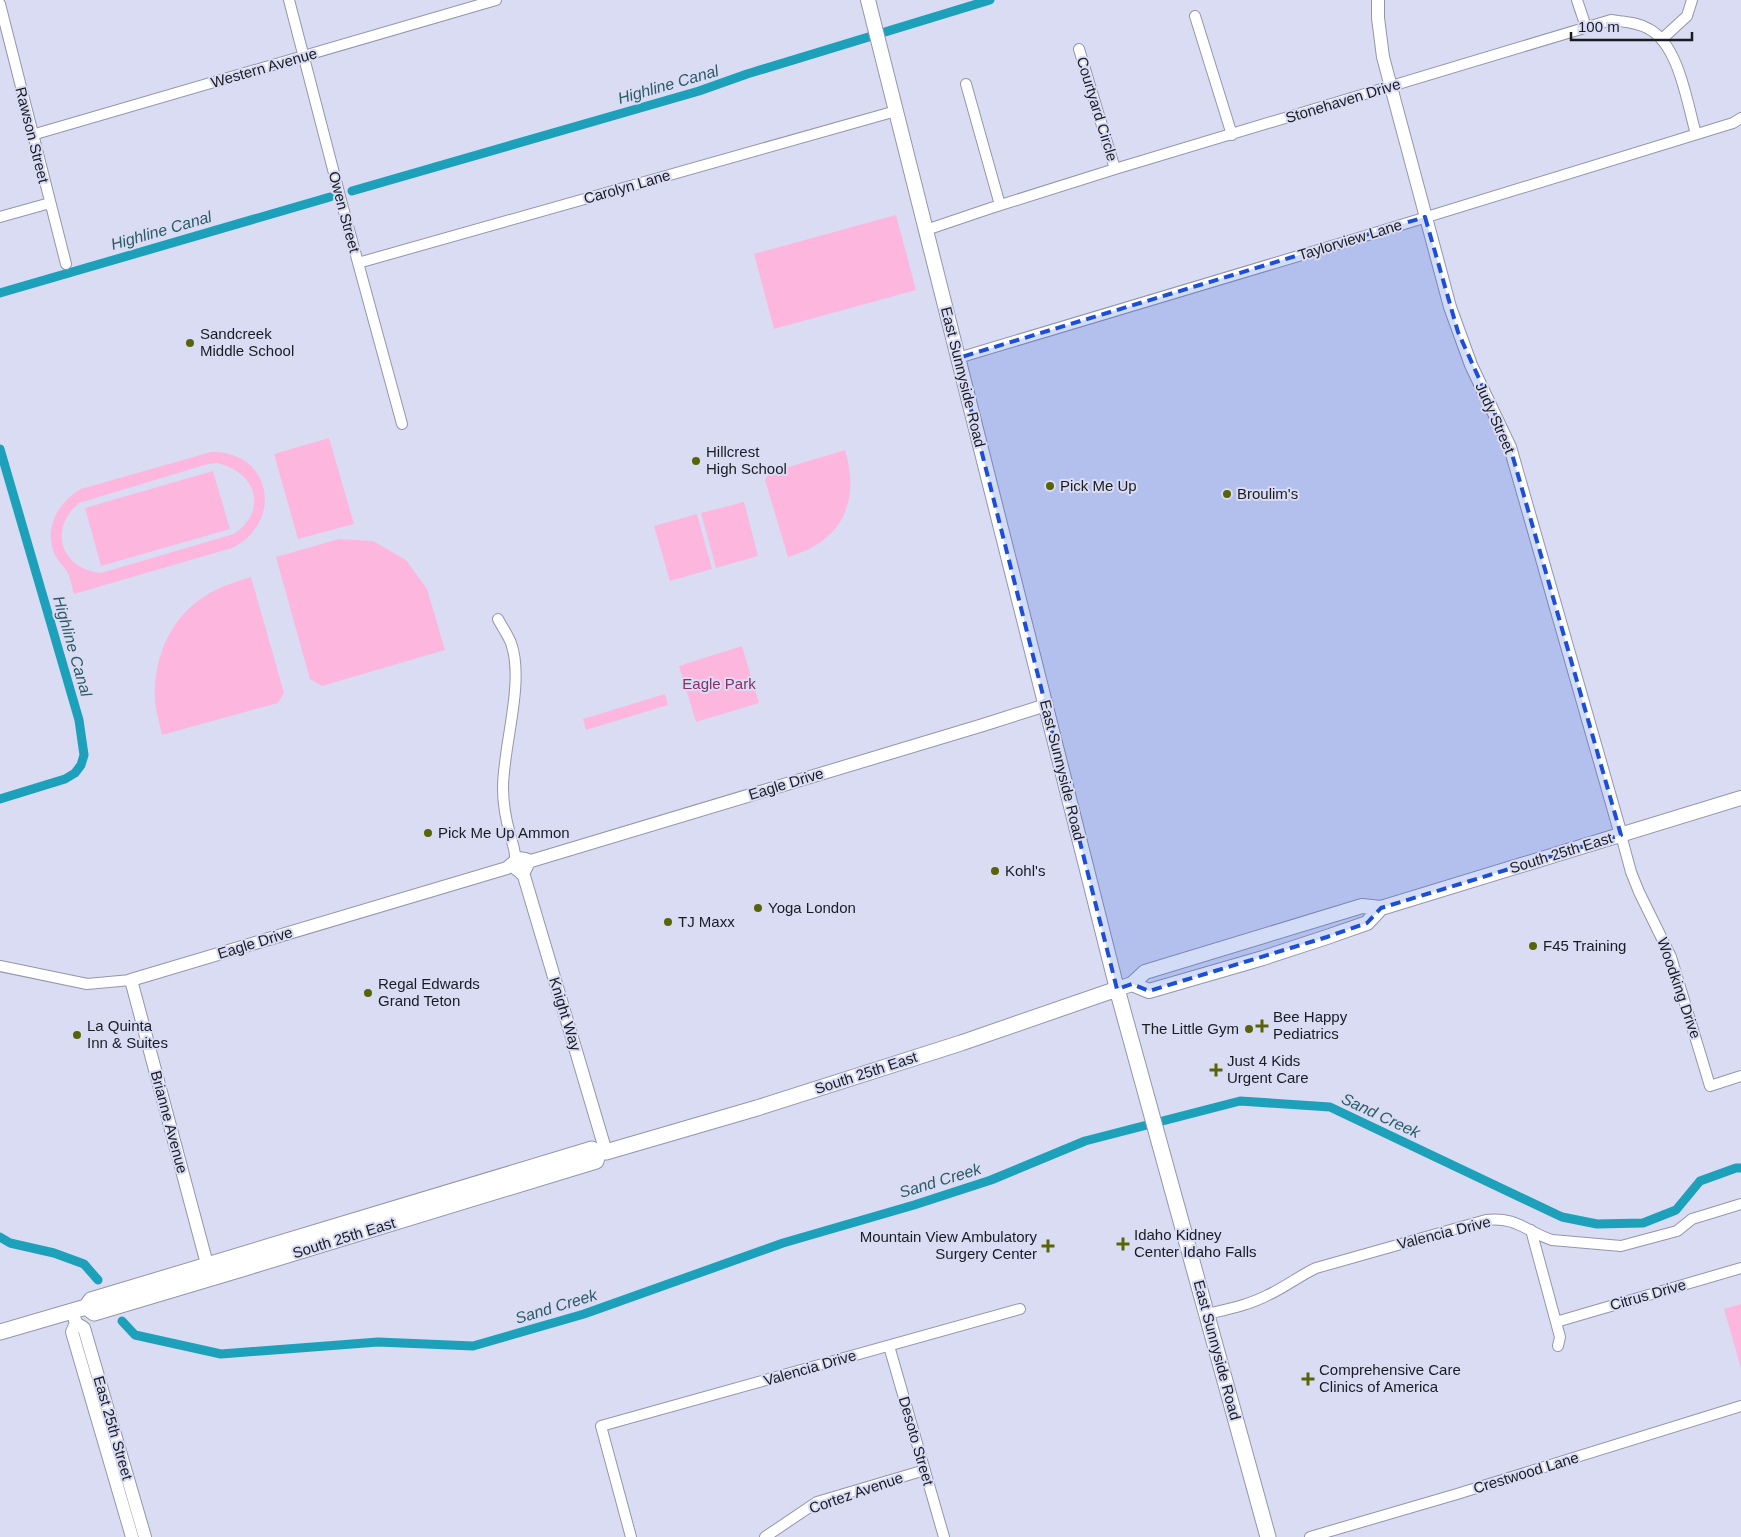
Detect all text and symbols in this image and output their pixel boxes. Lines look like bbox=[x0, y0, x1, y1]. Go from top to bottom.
scale bar bbox=[1571, 10, 1692, 42]
text: 100 m bbox=[1578, 18, 1620, 35]
street label: Western Avenue bbox=[209, 44, 319, 91]
street label: Courtyard Circle bbox=[1074, 55, 1121, 163]
water label: Highline Canal bbox=[616, 62, 721, 107]
street label: Stonehaven Drive bbox=[1283, 75, 1402, 126]
street label: Rawson Street bbox=[12, 85, 53, 185]
street label: Carolyn Lane bbox=[582, 166, 672, 207]
street label: Owen Street bbox=[325, 169, 364, 255]
water label: Highline Canal bbox=[109, 208, 214, 253]
street label: Taylorview Lane bbox=[1296, 216, 1404, 263]
street label: East Sunnyside Road bbox=[938, 305, 989, 449]
place label: Sandcreek Middle School bbox=[200, 325, 294, 359]
marker: Sandcreek Middle School bbox=[184, 337, 196, 349]
street label: Judy Street bbox=[1472, 380, 1519, 457]
place label: Hillcrest High School bbox=[706, 443, 787, 477]
marker: Hillcrest High School bbox=[690, 455, 702, 467]
place label: Pick Me Up bbox=[1060, 477, 1137, 494]
marker: Pick Me Up bbox=[1044, 480, 1056, 492]
place label: Broulim's bbox=[1237, 485, 1298, 502]
marker: Broulim's bbox=[1221, 488, 1233, 500]
water label: Highline Canal bbox=[50, 594, 95, 699]
park label: Eagle Park bbox=[682, 675, 756, 692]
street label: East Sunnyside Road bbox=[1037, 698, 1088, 842]
street label: Eagle Drive bbox=[746, 764, 825, 803]
place label: Pick Me Up Ammon bbox=[438, 824, 570, 841]
marker: Pick Me Up Ammon bbox=[422, 827, 434, 839]
street label: South 25th East bbox=[1507, 829, 1615, 876]
place label: Kohl's bbox=[1005, 862, 1045, 879]
marker: Kohl's bbox=[989, 865, 1001, 877]
place label: Yoga London bbox=[768, 899, 856, 916]
marker: Yoga London bbox=[752, 902, 764, 914]
place label: TJ Maxx bbox=[678, 913, 735, 930]
marker: TJ Maxx bbox=[662, 916, 674, 928]
street label: Eagle Drive bbox=[215, 923, 294, 962]
street label: Woodking Drive bbox=[1654, 935, 1705, 1041]
place label: F45 Training bbox=[1543, 937, 1626, 954]
marker: F45 Training bbox=[1527, 940, 1539, 952]
place label: Regal Edwards Grand Teton bbox=[378, 975, 480, 1009]
street label: Knight Way bbox=[546, 975, 585, 1053]
marker: Regal Edwards Grand Teton bbox=[362, 987, 374, 999]
place label: Bee Happy Pediatrics bbox=[1273, 1008, 1348, 1042]
place label: La Quinta Inn & Suites bbox=[87, 1017, 168, 1051]
marker: Bee Happy Pediatrics bbox=[1255, 1019, 1269, 1033]
place label: The Little Gym bbox=[1141, 1020, 1239, 1037]
marker: The Little Gym bbox=[1243, 1023, 1255, 1035]
marker: La Quinta Inn & Suites bbox=[71, 1029, 83, 1041]
street label: South 25th East bbox=[812, 1048, 920, 1097]
place label: Just 4 Kids Urgent Care bbox=[1227, 1052, 1309, 1086]
marker: Just 4 Kids Urgent Care bbox=[1209, 1063, 1223, 1077]
street label: Brianne Avenue bbox=[148, 1069, 191, 1175]
water label: Sand Creek bbox=[1339, 1090, 1424, 1141]
water label: Sand Creek bbox=[897, 1160, 984, 1201]
street label: Valencia Drive bbox=[1395, 1213, 1492, 1252]
street label: South 25th East bbox=[290, 1214, 398, 1261]
place label: Idaho Kidney Center Idaho Falls bbox=[1134, 1226, 1257, 1260]
place label: Mountain View Ambulatory Surgery Center bbox=[860, 1228, 1037, 1262]
marker: Idaho Kidney Center Idaho Falls bbox=[1116, 1237, 1130, 1251]
marker: Mountain View Ambulatory Surgery Center bbox=[1041, 1239, 1055, 1253]
street label: Citrus Drive bbox=[1608, 1276, 1688, 1313]
street label: East Sunnyside Road bbox=[1191, 1278, 1244, 1422]
water label: Sand Creek bbox=[513, 1286, 600, 1327]
street label: Valencia Drive bbox=[762, 1346, 858, 1389]
place label: Comprehensive Care Clinics of America bbox=[1319, 1361, 1461, 1395]
marker: Comprehensive Care Clinics of America bbox=[1301, 1372, 1315, 1386]
street label: East 25th Street bbox=[90, 1374, 137, 1483]
street label: Desoto Street bbox=[896, 1394, 938, 1488]
street label: Crestwood Lane bbox=[1471, 1448, 1581, 1497]
street label: Cortez Avenue bbox=[807, 1469, 905, 1517]

